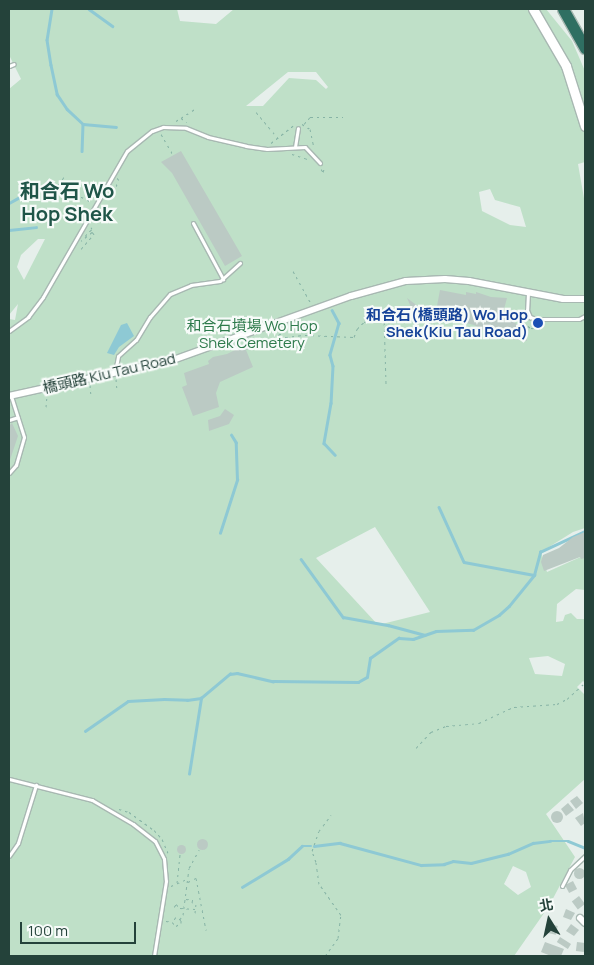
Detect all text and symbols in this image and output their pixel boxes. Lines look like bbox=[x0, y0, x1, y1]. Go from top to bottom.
district label: 和合石 Wo Hop Shek bbox=[16, 179, 118, 226]
place label: 和合石(橋頭路) Wo Hop Shek(Kiu Tau Road) bbox=[366, 305, 528, 340]
park label: 和合石墳場 Wo Hop Shek Cemetery bbox=[186, 316, 318, 351]
marker: 和合石(橋頭路) Wo Hop Shek(Kiu Tau Road) bbox=[532, 317, 544, 329]
street label: 橋頭路 Kiu Tau Road bbox=[41, 349, 177, 397]
text: 北 bbox=[538, 894, 555, 915]
north arrow bbox=[524, 895, 574, 945]
scale bar bbox=[22, 912, 139, 944]
text: 100 m bbox=[28, 920, 68, 941]

